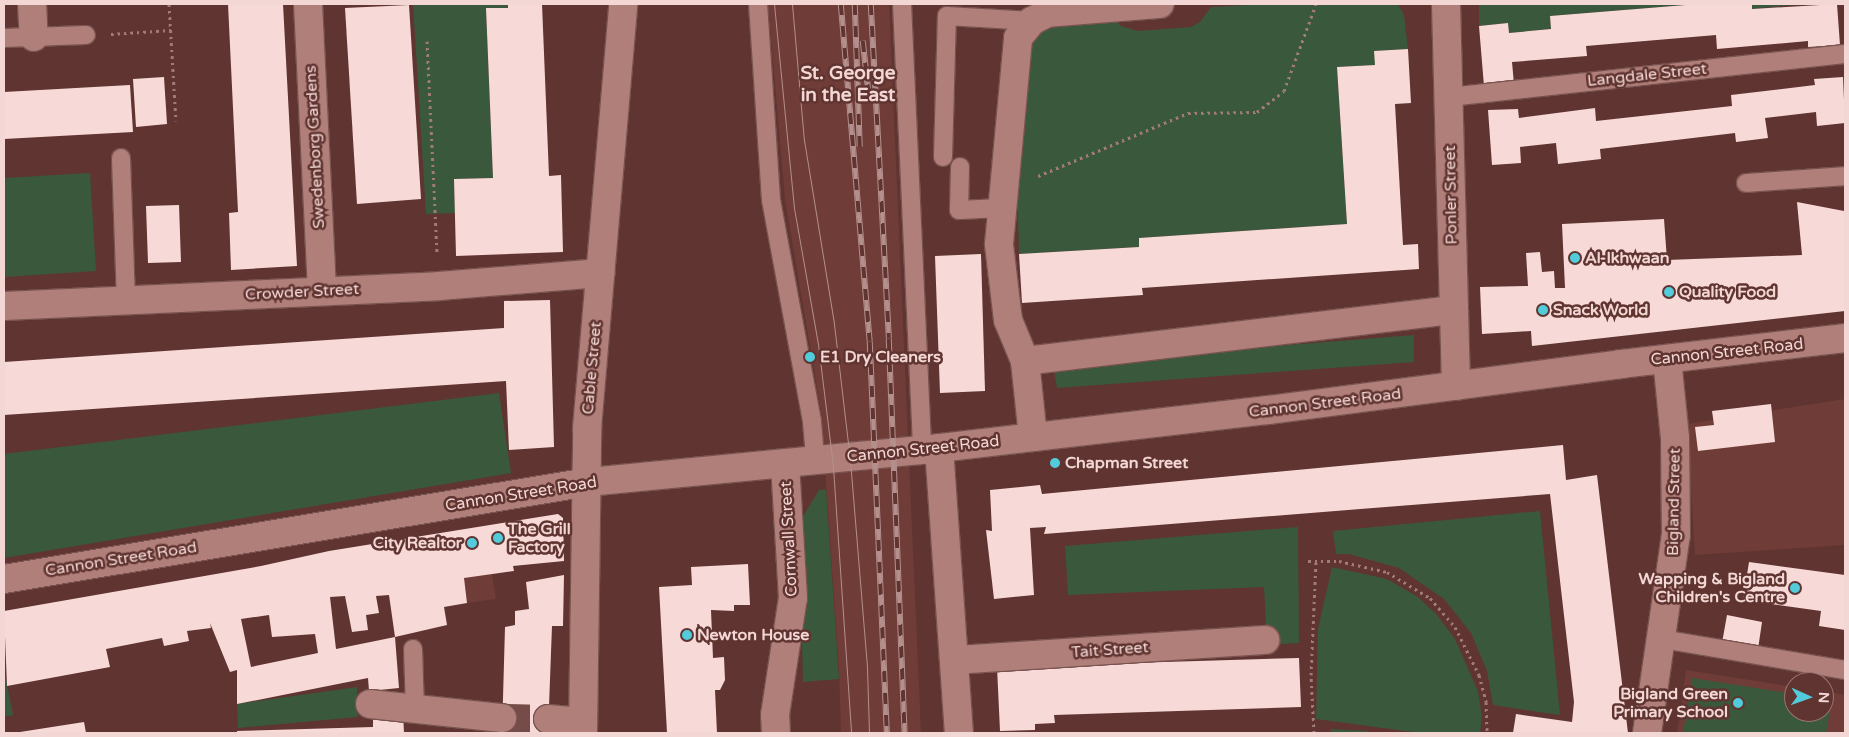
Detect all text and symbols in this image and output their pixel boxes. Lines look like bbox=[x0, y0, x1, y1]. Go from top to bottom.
street label: Langdale Street bbox=[1586, 59, 1708, 91]
district label: St. George in the East bbox=[801, 63, 895, 107]
street label: Swedenborg Gardens bbox=[301, 65, 329, 229]
street label: Ponler Street bbox=[1441, 145, 1461, 245]
place label: Al-Ikhwaan bbox=[1585, 248, 1669, 268]
marker: Al-Ikhwaan bbox=[1569, 252, 1581, 264]
street label: Crowder Street bbox=[244, 279, 360, 305]
place label: Quality Food bbox=[1679, 282, 1776, 302]
marker: Quality Food bbox=[1663, 286, 1675, 298]
place label: Snack World bbox=[1553, 300, 1648, 320]
marker: Snack World bbox=[1537, 304, 1549, 316]
street label: Cable Street bbox=[578, 321, 606, 415]
street label: Cannon Street Road bbox=[1650, 334, 1804, 370]
place label: E1 Dry Cleaners bbox=[820, 347, 941, 367]
marker: E1 Dry Cleaners bbox=[804, 351, 816, 363]
street label: Cannon Street Road bbox=[1248, 384, 1402, 422]
street label: Cannon Street Road bbox=[846, 431, 1000, 467]
street label: Bigland Street bbox=[1663, 448, 1685, 556]
place label: Chapman Street bbox=[1065, 453, 1188, 473]
marker: Chapman Street bbox=[1049, 457, 1061, 469]
street label: Cannon Street Road bbox=[444, 473, 598, 515]
street label: Cornwall Street bbox=[776, 481, 802, 597]
place label: The Grill Factory bbox=[508, 519, 571, 557]
marker: The Grill Factory bbox=[492, 532, 504, 544]
place label: City Realtor bbox=[373, 533, 462, 553]
marker: City Realtor bbox=[466, 537, 478, 549]
street label: Cannon Street Road bbox=[44, 538, 198, 580]
place label: Wapping & Bigland Children's Centre bbox=[1639, 569, 1785, 607]
marker: Wapping & Bigland Children's Centre bbox=[1789, 582, 1801, 594]
place label: Newton House bbox=[697, 625, 809, 645]
marker: Newton House bbox=[681, 629, 693, 641]
street label: Tait Street bbox=[1071, 638, 1149, 662]
north arrow bbox=[1784, 672, 1834, 722]
place label: Bigland Green Primary School bbox=[1613, 684, 1728, 722]
text: N bbox=[1815, 692, 1832, 703]
marker: Bigland Green Primary School bbox=[1732, 697, 1744, 709]

